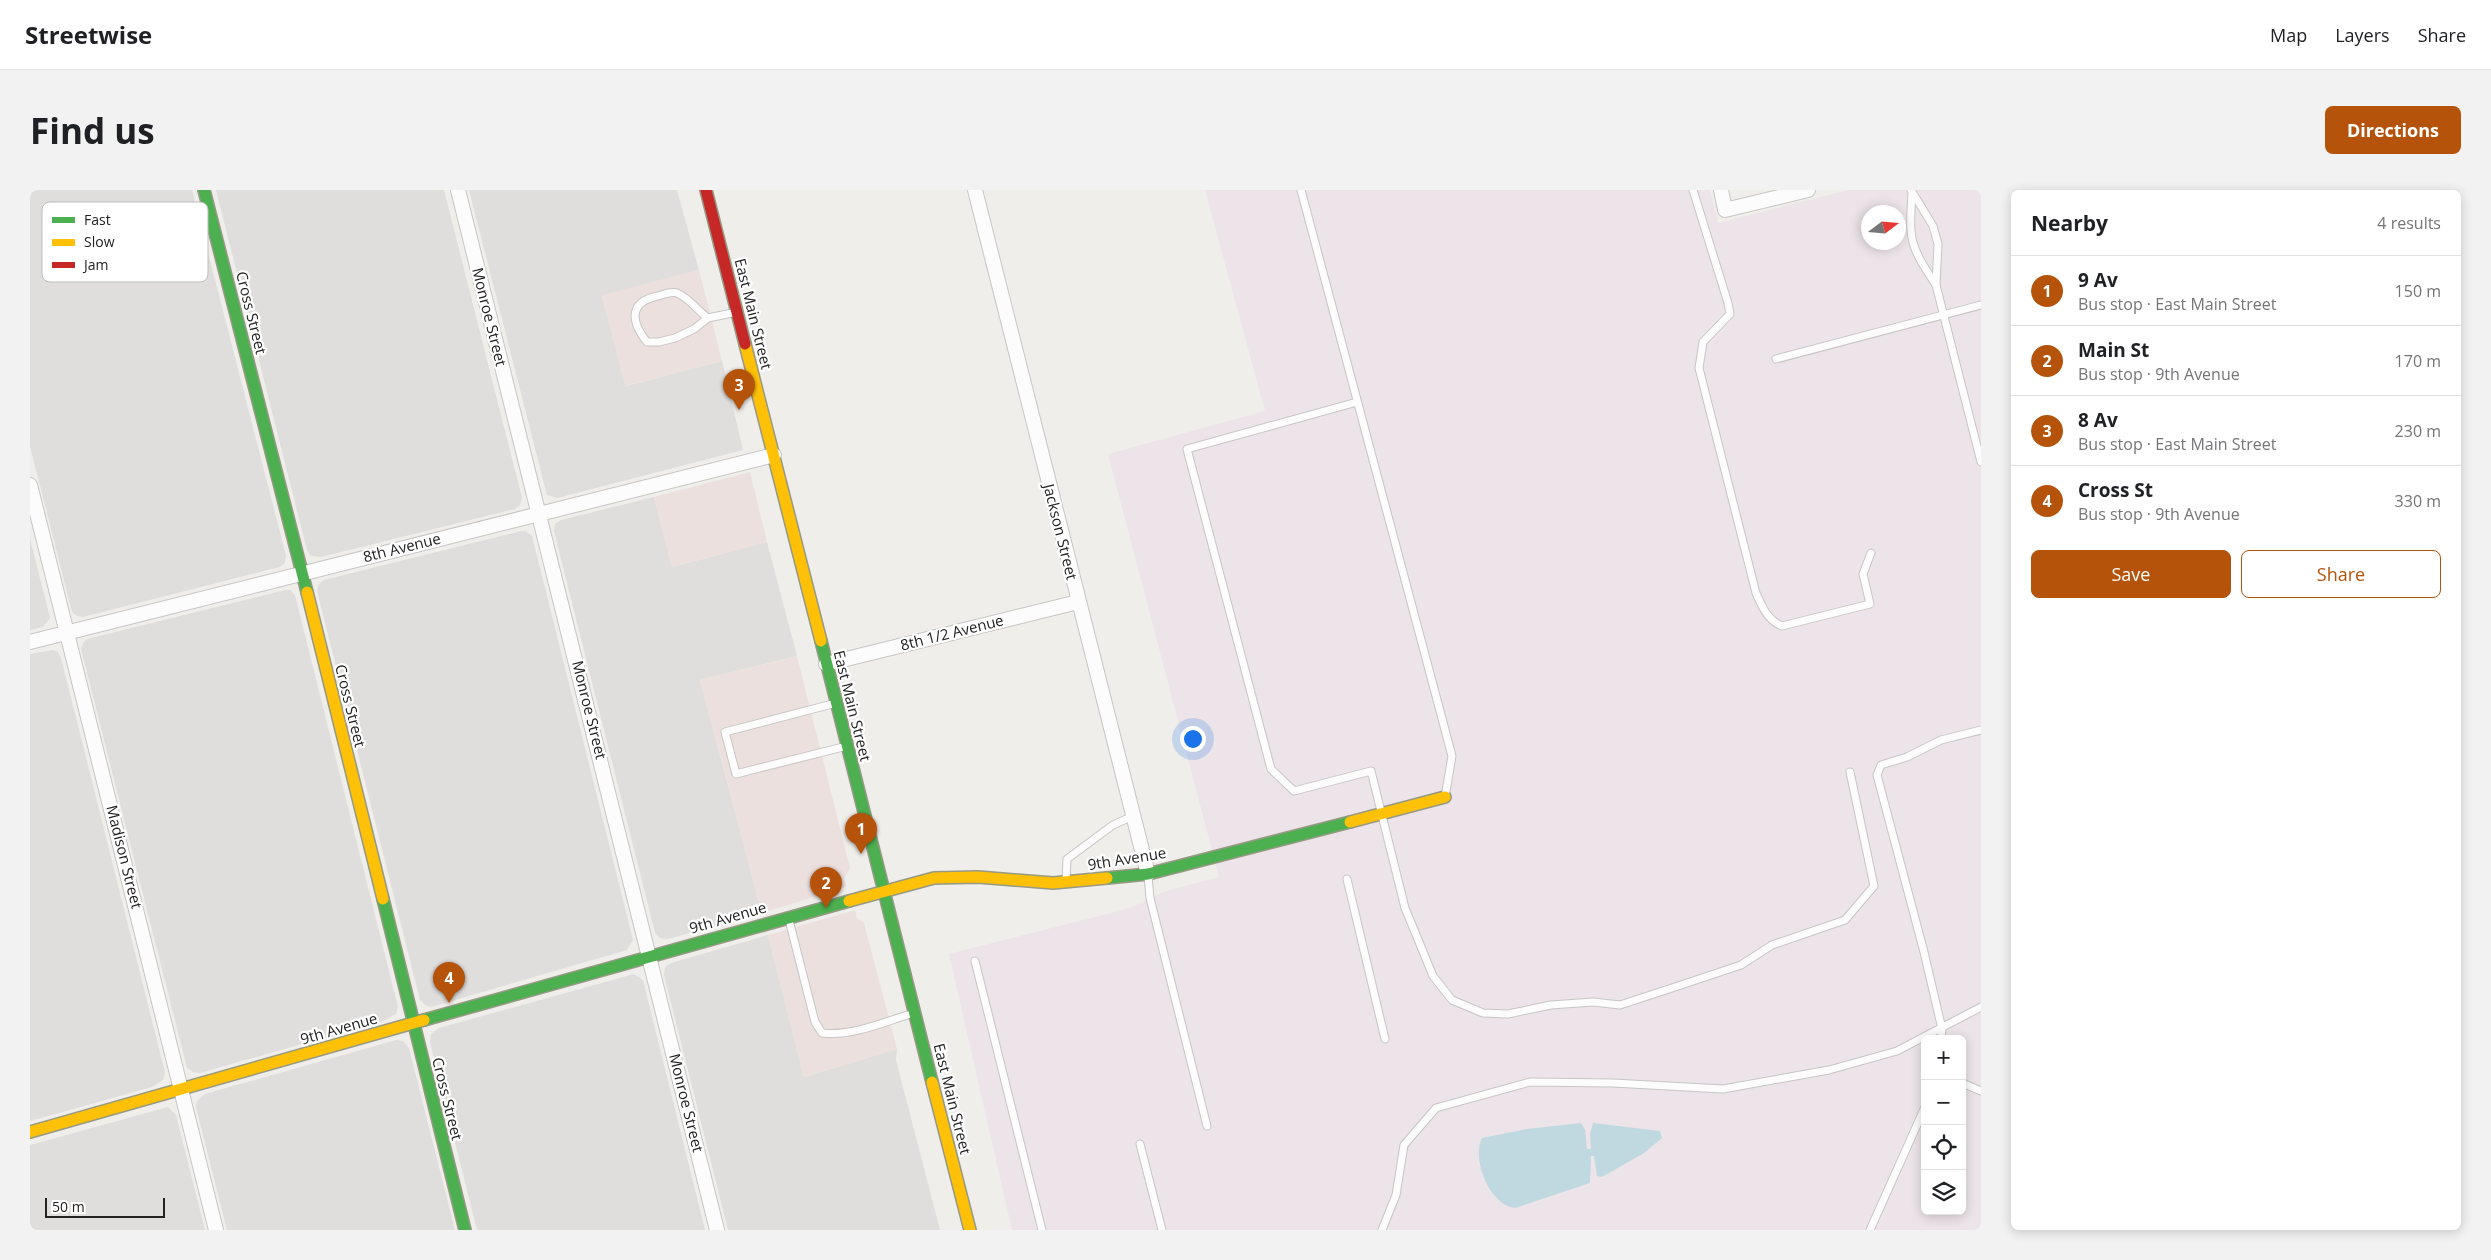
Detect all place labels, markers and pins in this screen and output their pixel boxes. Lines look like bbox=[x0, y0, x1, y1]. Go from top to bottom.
pin: 3 bbox=[723, 369, 755, 410]
pin: 1 bbox=[845, 813, 877, 854]
pin: 2 bbox=[810, 867, 842, 908]
pin: 4 bbox=[433, 962, 465, 1003]

